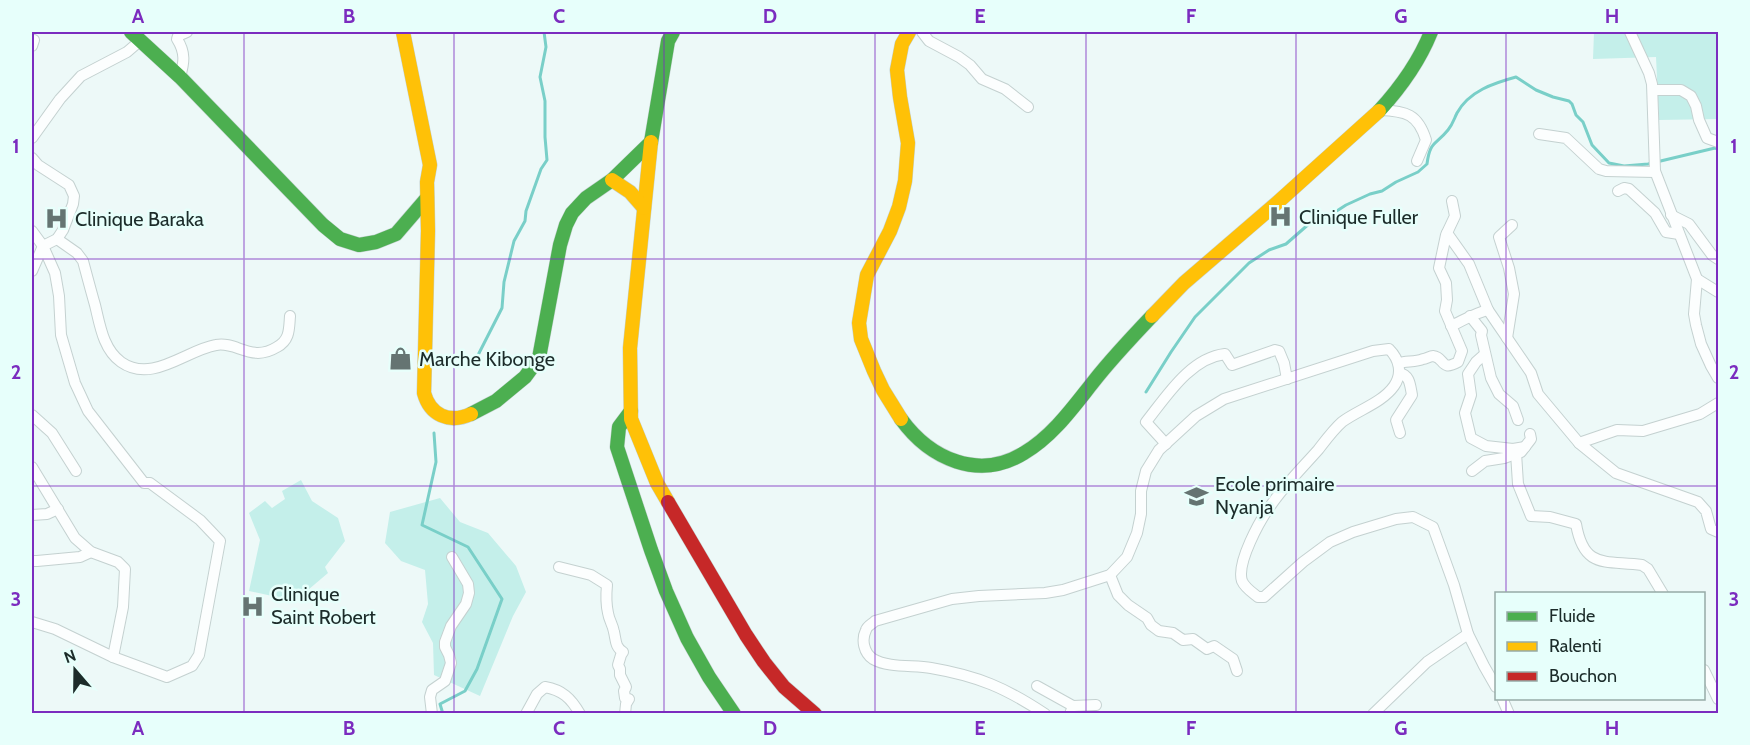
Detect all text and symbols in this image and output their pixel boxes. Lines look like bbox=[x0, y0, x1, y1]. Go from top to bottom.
text: A bbox=[132, 4, 145, 28]
text: B bbox=[343, 4, 355, 28]
text: C bbox=[553, 4, 565, 28]
text: D bbox=[763, 4, 777, 28]
text: E bbox=[974, 4, 986, 28]
text: F bbox=[1186, 4, 1197, 28]
text: G bbox=[1394, 4, 1408, 28]
text: H bbox=[1605, 4, 1619, 28]
text: 1 bbox=[12, 134, 20, 158]
text: 1 bbox=[1730, 134, 1738, 158]
hospital icon: Clinique Fuller bbox=[1268, 204, 1294, 230]
place label: Clinique Fuller bbox=[1299, 205, 1419, 229]
hospital icon: Clinique Baraka bbox=[44, 206, 70, 232]
place label: Clinique Baraka bbox=[75, 207, 204, 231]
shop icon: Marche Kibonge bbox=[388, 346, 414, 372]
place label: Marche Kibonge bbox=[419, 347, 555, 371]
text: 2 bbox=[11, 360, 21, 384]
text: 2 bbox=[1729, 360, 1739, 384]
place label: Ecole primaire Nyanja bbox=[1215, 472, 1334, 519]
school or university icon: Ecole primaire Nyanja bbox=[1184, 483, 1210, 509]
place label: Clinique Saint Robert bbox=[271, 582, 376, 629]
text: 3 bbox=[11, 587, 21, 611]
text: 3 bbox=[1729, 587, 1739, 611]
legend bbox=[1495, 592, 1705, 700]
hospital icon: Clinique Saint Robert bbox=[240, 593, 266, 619]
text: Fluide bbox=[1549, 605, 1595, 627]
text: Ralenti bbox=[1549, 635, 1602, 657]
north arrow bbox=[45, 640, 105, 700]
text: N bbox=[61, 646, 79, 667]
text: Bouchon bbox=[1549, 665, 1617, 687]
text: A bbox=[132, 716, 145, 740]
text: B bbox=[343, 716, 355, 740]
text: C bbox=[553, 716, 565, 740]
text: D bbox=[763, 716, 777, 740]
text: E bbox=[974, 716, 986, 740]
text: F bbox=[1186, 716, 1197, 740]
text: G bbox=[1394, 716, 1408, 740]
text: H bbox=[1605, 716, 1619, 740]

